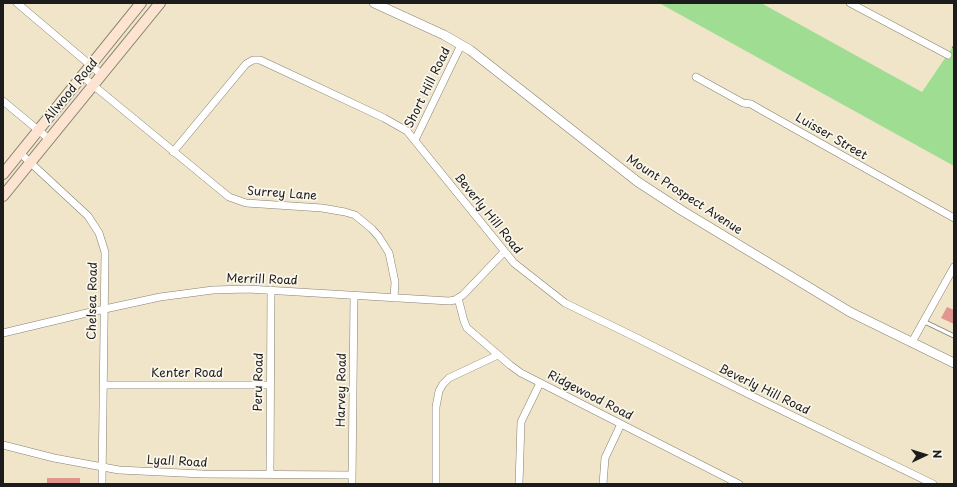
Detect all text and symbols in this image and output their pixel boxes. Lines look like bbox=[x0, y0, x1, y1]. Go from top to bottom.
street label: Short Hill Road bbox=[402, 45, 454, 131]
street label: Allwood Road bbox=[41, 56, 101, 126]
street label: Luisser Street bbox=[793, 111, 869, 163]
street label: Mount Prospect Avenue bbox=[623, 152, 745, 238]
street label: Beverly Hill Road bbox=[451, 171, 525, 257]
street label: Surrey Lane bbox=[246, 184, 318, 204]
street label: Chelsea Road bbox=[85, 262, 101, 340]
street label: Merrill Road bbox=[226, 272, 298, 288]
street label: Peru Road bbox=[251, 352, 267, 412]
street label: Harvey Road bbox=[334, 353, 350, 427]
street label: Beverly Hill Road bbox=[716, 362, 812, 418]
street label: Kenter Road bbox=[151, 367, 223, 381]
street label: Ridgewood Road bbox=[545, 368, 635, 424]
north arrow bbox=[905, 435, 945, 475]
text: N bbox=[929, 449, 946, 459]
street label: Lyall Road bbox=[146, 453, 208, 471]

